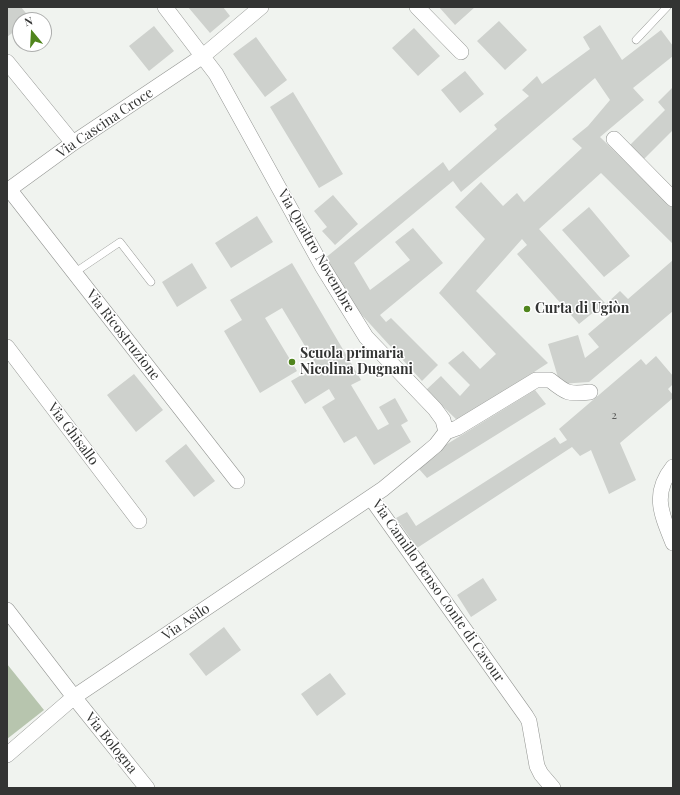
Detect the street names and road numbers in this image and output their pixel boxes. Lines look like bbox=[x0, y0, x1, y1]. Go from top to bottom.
street label: Via Cascina Croce bbox=[54, 85, 156, 161]
street label: Via Quattro Novembre bbox=[274, 186, 358, 316]
street label: Via Ricostruzione bbox=[82, 286, 164, 384]
street label: Via Ghisallo bbox=[44, 399, 102, 469]
street label: Via Camillo Benso Conte di Cavour bbox=[368, 497, 508, 685]
street label: Via Asilo bbox=[159, 600, 213, 644]
street label: Via Bologna bbox=[81, 709, 141, 777]

